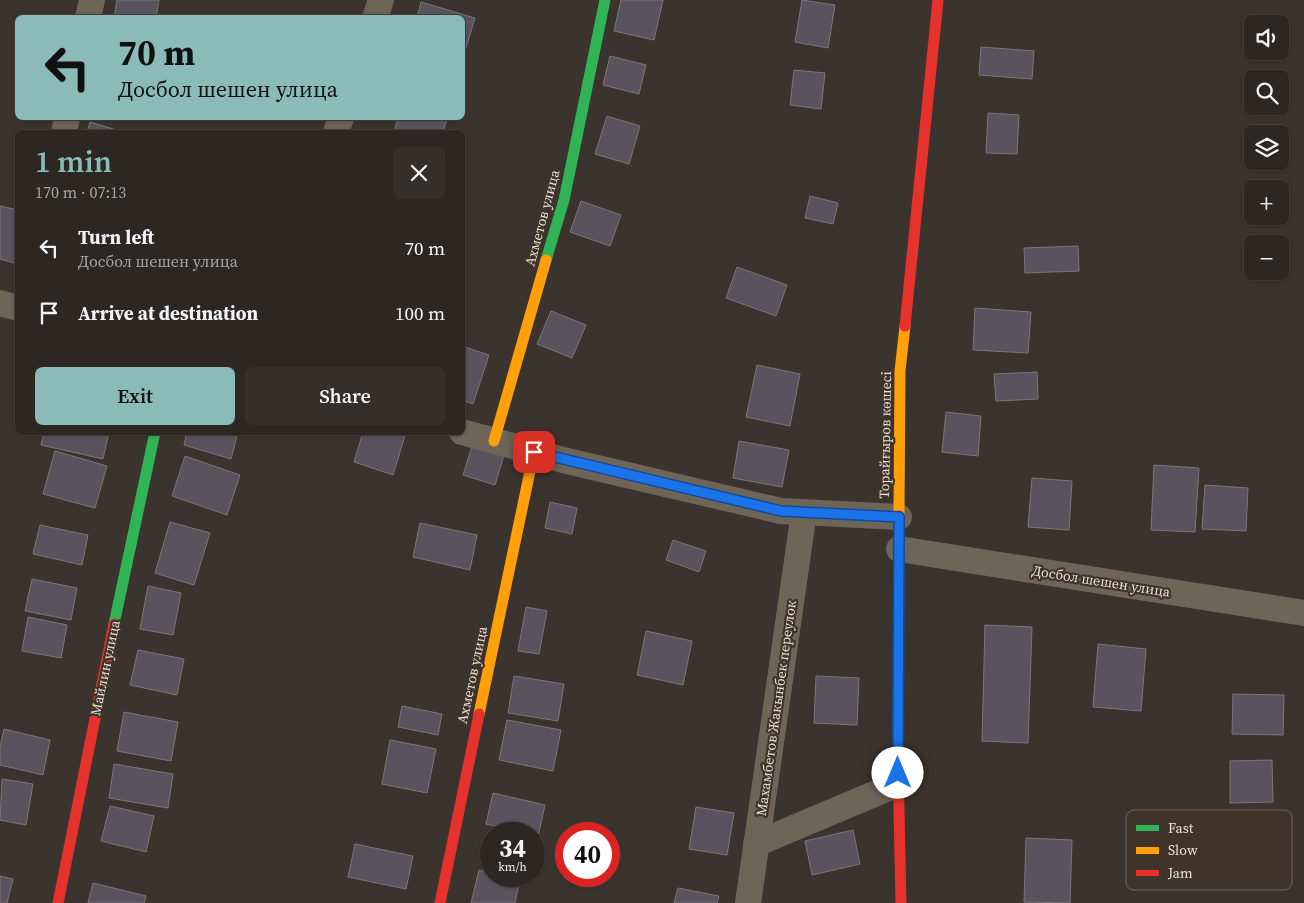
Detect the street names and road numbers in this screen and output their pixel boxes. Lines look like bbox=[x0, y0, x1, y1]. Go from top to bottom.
street label: Ахметов улица bbox=[520, 167, 565, 268]
street label: Торайғыров көшесі bbox=[874, 371, 896, 499]
street label: Досбол шешен улица bbox=[1030, 560, 1173, 602]
street label: Махамбетов Жакынбек переулок bbox=[751, 599, 801, 817]
street label: Майлин улица bbox=[85, 618, 125, 717]
street label: Ахметов улица bbox=[452, 624, 492, 726]

